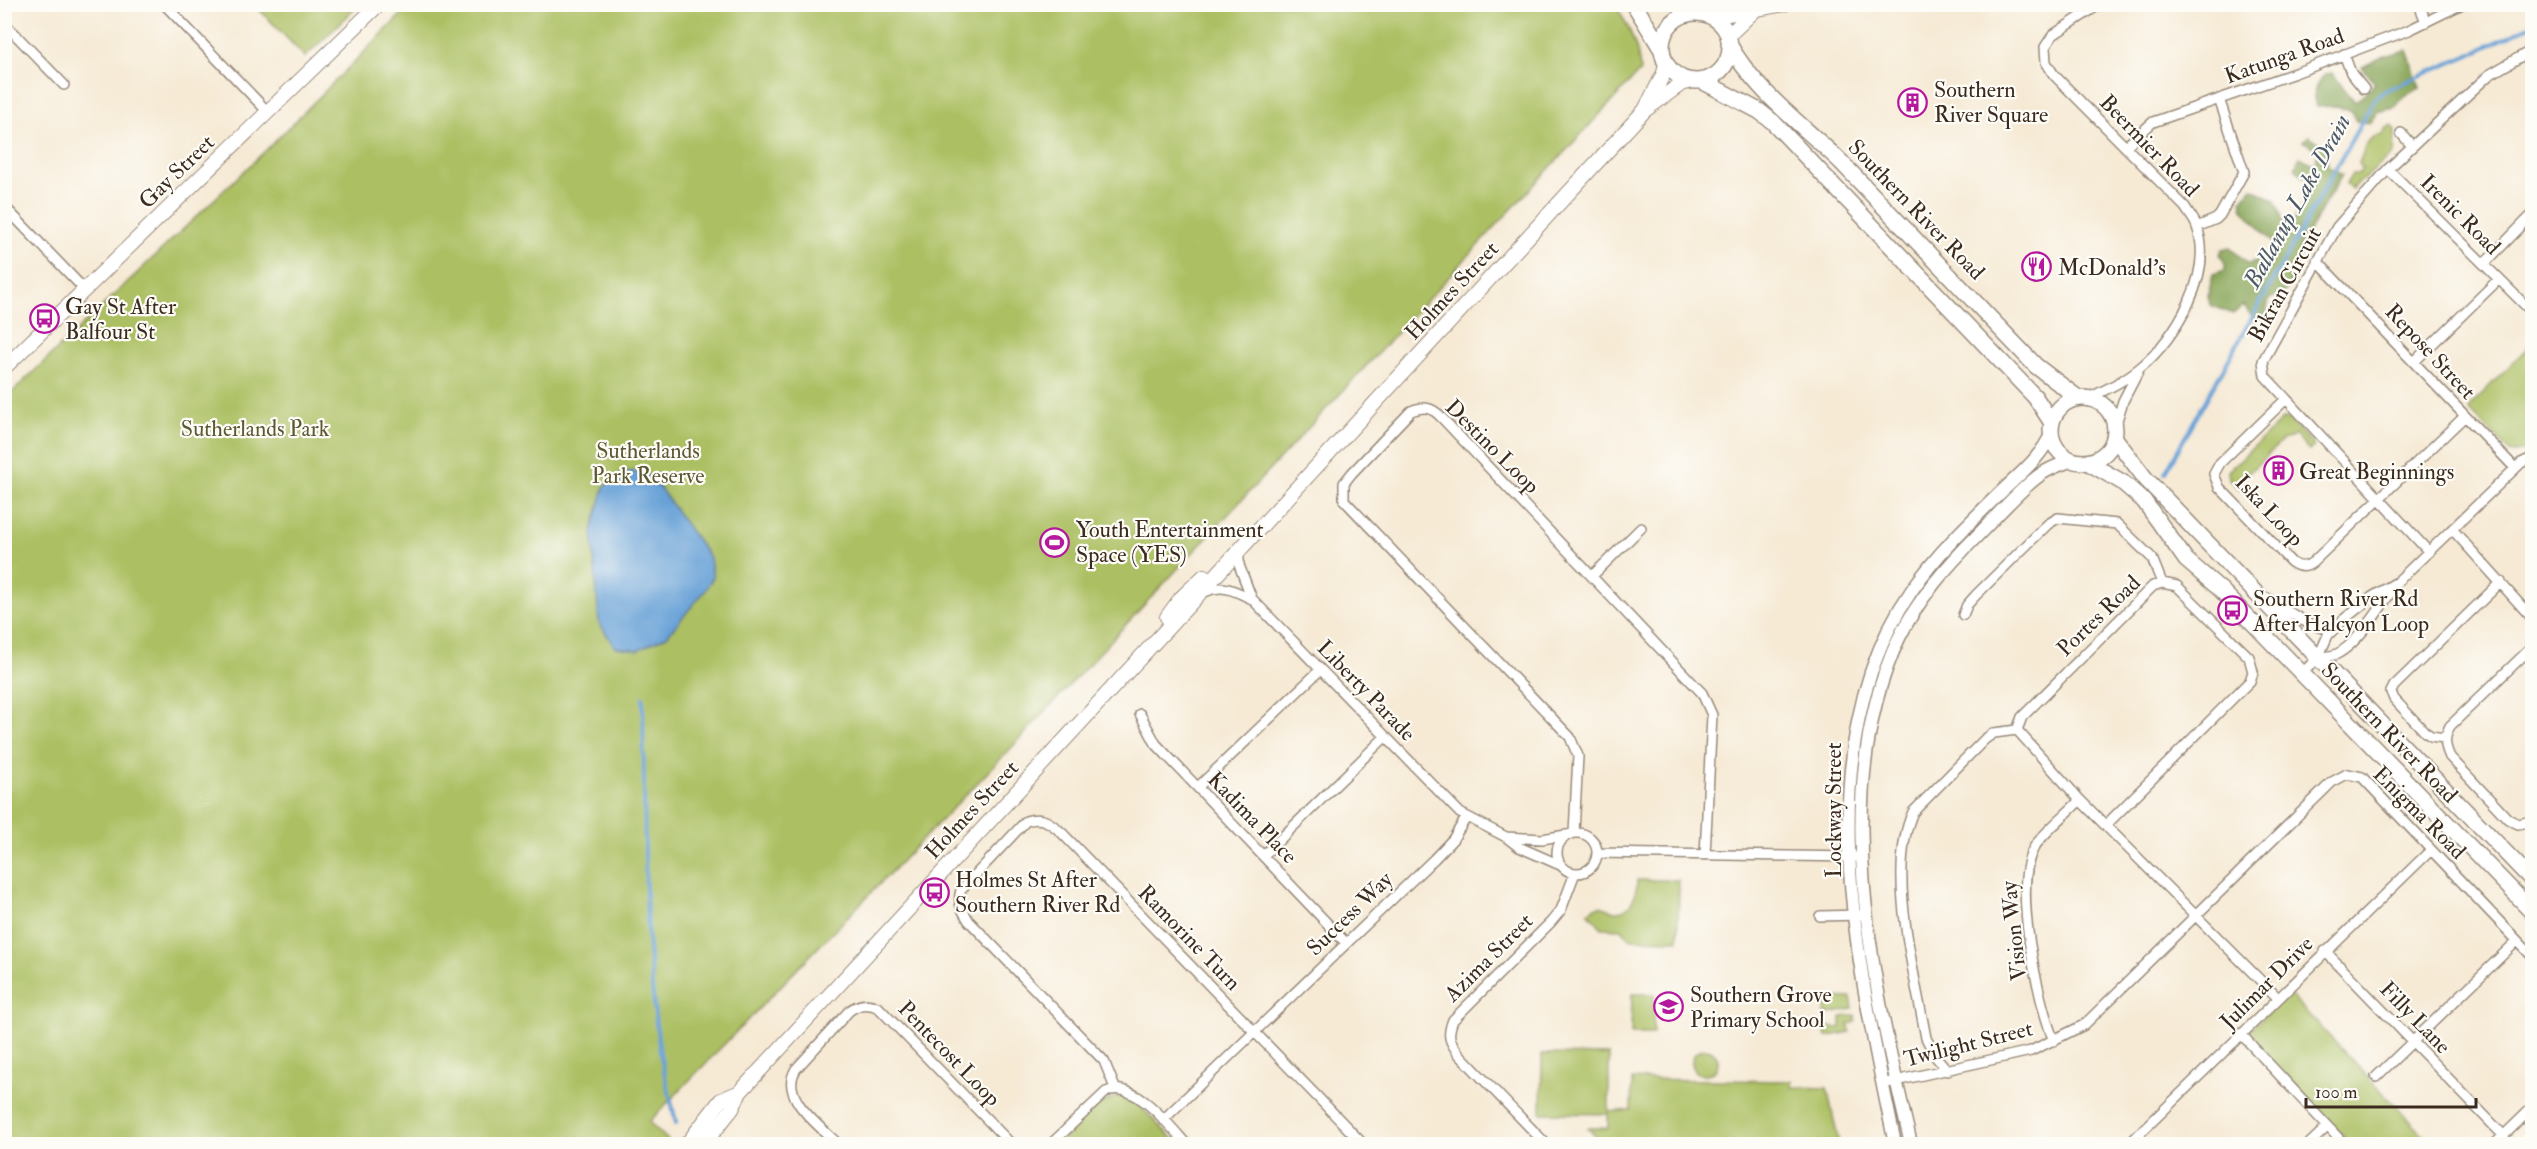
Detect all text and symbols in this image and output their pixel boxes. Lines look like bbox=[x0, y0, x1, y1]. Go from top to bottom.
street label: Katunga Road bbox=[2221, 21, 2348, 90]
place label: Southern River Square bbox=[1934, 76, 2048, 129]
building icon: Southern River Square bbox=[1897, 86, 1929, 118]
street label: Beermier Road bbox=[2093, 89, 2205, 203]
water label: Ballanup Lake Drain bbox=[2236, 109, 2358, 295]
street label: Gay Street bbox=[133, 129, 220, 215]
street label: Southern River Road bbox=[1842, 133, 1991, 286]
street label: Irenic Road bbox=[2414, 168, 2507, 261]
street label: Bikran Circuit bbox=[2242, 222, 2328, 347]
street label: Holmes Street bbox=[1399, 235, 1505, 346]
restaurant icon: McDonald's bbox=[2021, 251, 2053, 283]
place label: McDonald's bbox=[2058, 254, 2166, 282]
place label: Gay St After Balfour St bbox=[65, 293, 177, 346]
street label: Repose Street bbox=[2378, 298, 2482, 406]
bus stop icon: Gay St After Balfour St bbox=[28, 303, 60, 335]
street label: Destino Loop bbox=[1438, 394, 1545, 501]
park label: Sutherlands Park bbox=[181, 415, 330, 443]
park label: Sutherlands Park Reserve bbox=[591, 437, 705, 490]
building icon: Great Beginnings bbox=[2262, 455, 2294, 487]
place label: Great Beginnings bbox=[2299, 458, 2454, 486]
street label: Iska Loop bbox=[2228, 469, 2310, 553]
place label: Youth Entertainment Space (YES) bbox=[1076, 516, 1264, 570]
sports icon: Youth Entertainment Space (YES) bbox=[1039, 526, 1071, 558]
street label: Portes Road bbox=[2051, 569, 2146, 662]
place label: Southern River Rd After Halcyon Loop bbox=[2252, 585, 2429, 639]
bus stop icon: Southern River Rd After Halcyon Loop bbox=[2216, 595, 2248, 627]
street label: Liberty Parade bbox=[1311, 634, 1421, 747]
street label: Southern River Road bbox=[2315, 656, 2464, 809]
street label: Lockway Street bbox=[1820, 742, 1848, 878]
street label: Holmes Street bbox=[919, 754, 1025, 865]
street label: Enigma Road bbox=[2367, 760, 2472, 865]
street label: Kadima Place bbox=[1201, 766, 1303, 870]
place label: Holmes St After Southern River Rd bbox=[955, 866, 1121, 919]
street label: Success Way bbox=[1301, 866, 1399, 962]
bus stop icon: Holmes St After Southern River Rd bbox=[918, 876, 950, 908]
street label: Ramorine Turn bbox=[1132, 879, 1247, 997]
street label: Vision Way bbox=[1995, 879, 2033, 982]
street label: Azima Street bbox=[1438, 907, 1539, 1009]
street label: Julimar Drive bbox=[2213, 930, 2319, 1036]
street label: Filly Lane bbox=[2374, 975, 2457, 1060]
place label: Southern Grove Primary School bbox=[1690, 981, 1832, 1034]
school or university icon: Southern Grove Primary School bbox=[1653, 991, 1685, 1023]
street label: Pentecost Loop bbox=[891, 995, 1007, 1113]
street label: Twilight Street bbox=[1901, 1014, 2036, 1073]
scale bar bbox=[2306, 1071, 2476, 1109]
text: 100 m bbox=[2315, 1081, 2358, 1104]

